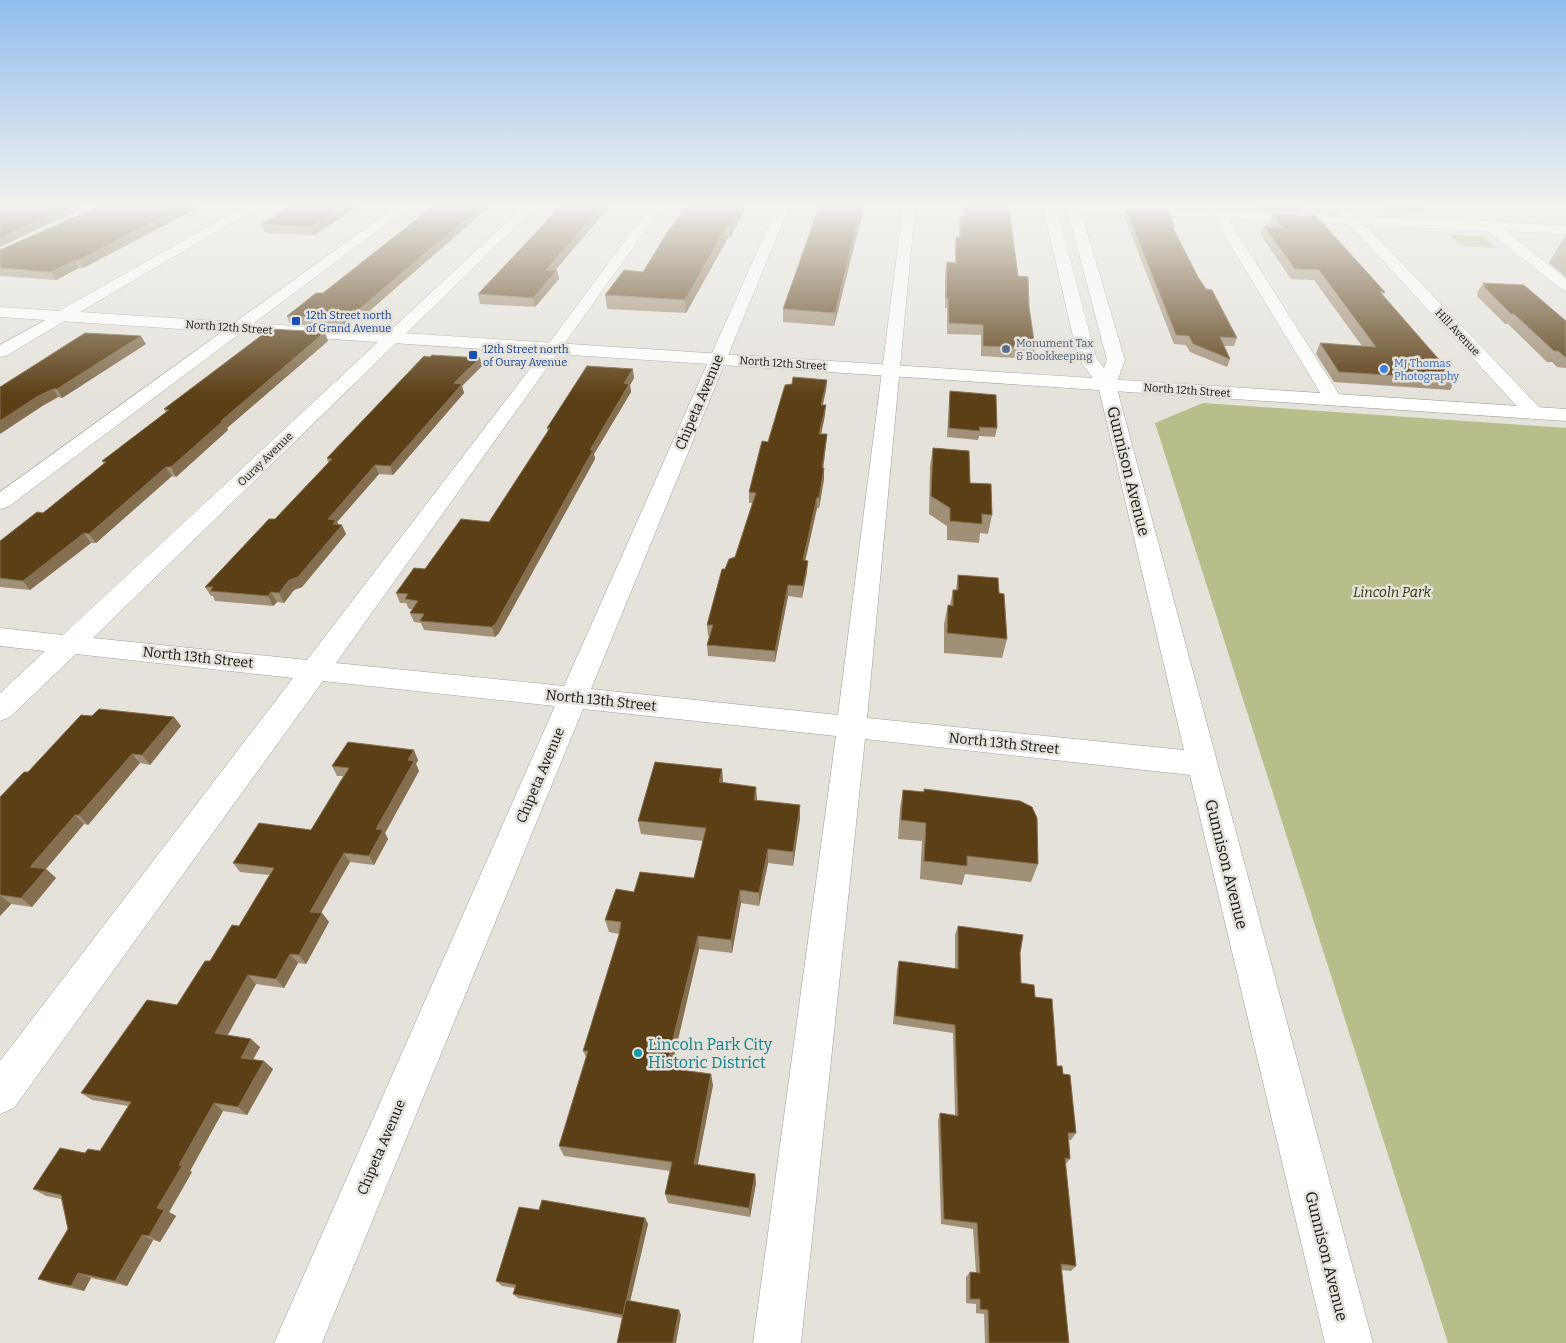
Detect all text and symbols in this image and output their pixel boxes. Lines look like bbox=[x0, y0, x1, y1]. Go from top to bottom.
street label: Hill Avenue bbox=[1433, 306, 1483, 358]
place label: 12th Street north of Grand Avenue bbox=[306, 309, 392, 335]
marker: 12th Street north of Grand Avenue bbox=[290, 315, 302, 327]
street label: North 12th Street bbox=[185, 318, 273, 337]
place label: Monument Tax & Bookkeeping bbox=[1016, 337, 1093, 363]
place label: 12th Street north of Ouray Avenue bbox=[483, 343, 569, 369]
marker: Monument Tax & Bookkeeping bbox=[1000, 343, 1012, 355]
marker: 12th Street north of Ouray Avenue bbox=[467, 349, 479, 361]
street label: Chipeta Avenue bbox=[672, 352, 727, 453]
street label: North 12th Street bbox=[739, 354, 827, 373]
place label: MJ Thomas Photography bbox=[1394, 357, 1459, 383]
marker: MJ Thomas Photography bbox=[1378, 363, 1390, 375]
street label: North 12th Street bbox=[1143, 381, 1231, 400]
street label: Gunnison Avenue bbox=[1103, 404, 1154, 538]
street label: Ouray Avenue bbox=[235, 430, 296, 489]
park label: Lincoln Park bbox=[1353, 584, 1431, 601]
street label: North 13th Street bbox=[142, 643, 254, 672]
street label: North 13th Street bbox=[545, 686, 657, 715]
street label: Chipeta Avenue bbox=[513, 725, 568, 826]
street label: North 13th Street bbox=[948, 729, 1060, 758]
street label: Gunnison Avenue bbox=[1201, 797, 1252, 931]
place label: Lincoln Park City Historic District bbox=[648, 1035, 773, 1072]
marker: Lincoln Park City Historic District bbox=[632, 1047, 644, 1059]
street label: Chipeta Avenue bbox=[354, 1097, 409, 1198]
street label: Gunnison Avenue bbox=[1301, 1189, 1352, 1323]

